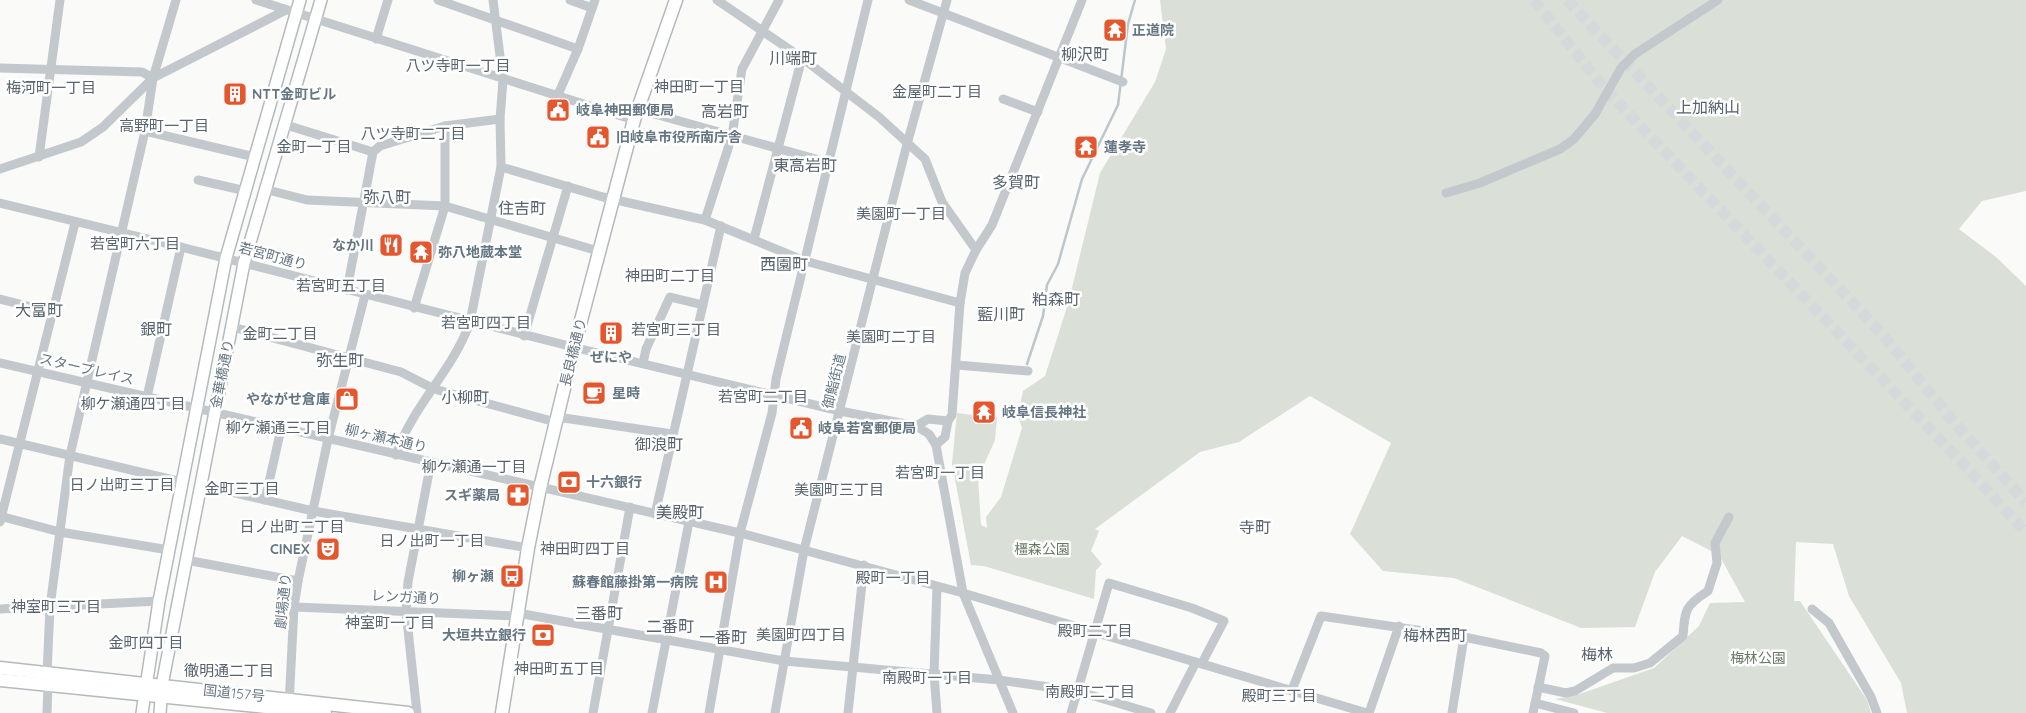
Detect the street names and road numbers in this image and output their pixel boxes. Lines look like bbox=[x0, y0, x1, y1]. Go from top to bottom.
street label: 若宮町通り bbox=[237, 238, 309, 274]
street label: 長良橋通り bbox=[556, 316, 590, 388]
street label: 金華橋通り bbox=[206, 338, 238, 410]
street label: スタープレイス bbox=[38, 349, 136, 389]
street label: 御鮨街道 bbox=[818, 352, 850, 410]
street label: 柳ヶ瀬本通り bbox=[343, 420, 429, 456]
street label: 劇場通り bbox=[271, 572, 295, 630]
street label: レンガ通り bbox=[371, 586, 441, 608]
street label: 国道157号 bbox=[202, 681, 266, 705]

